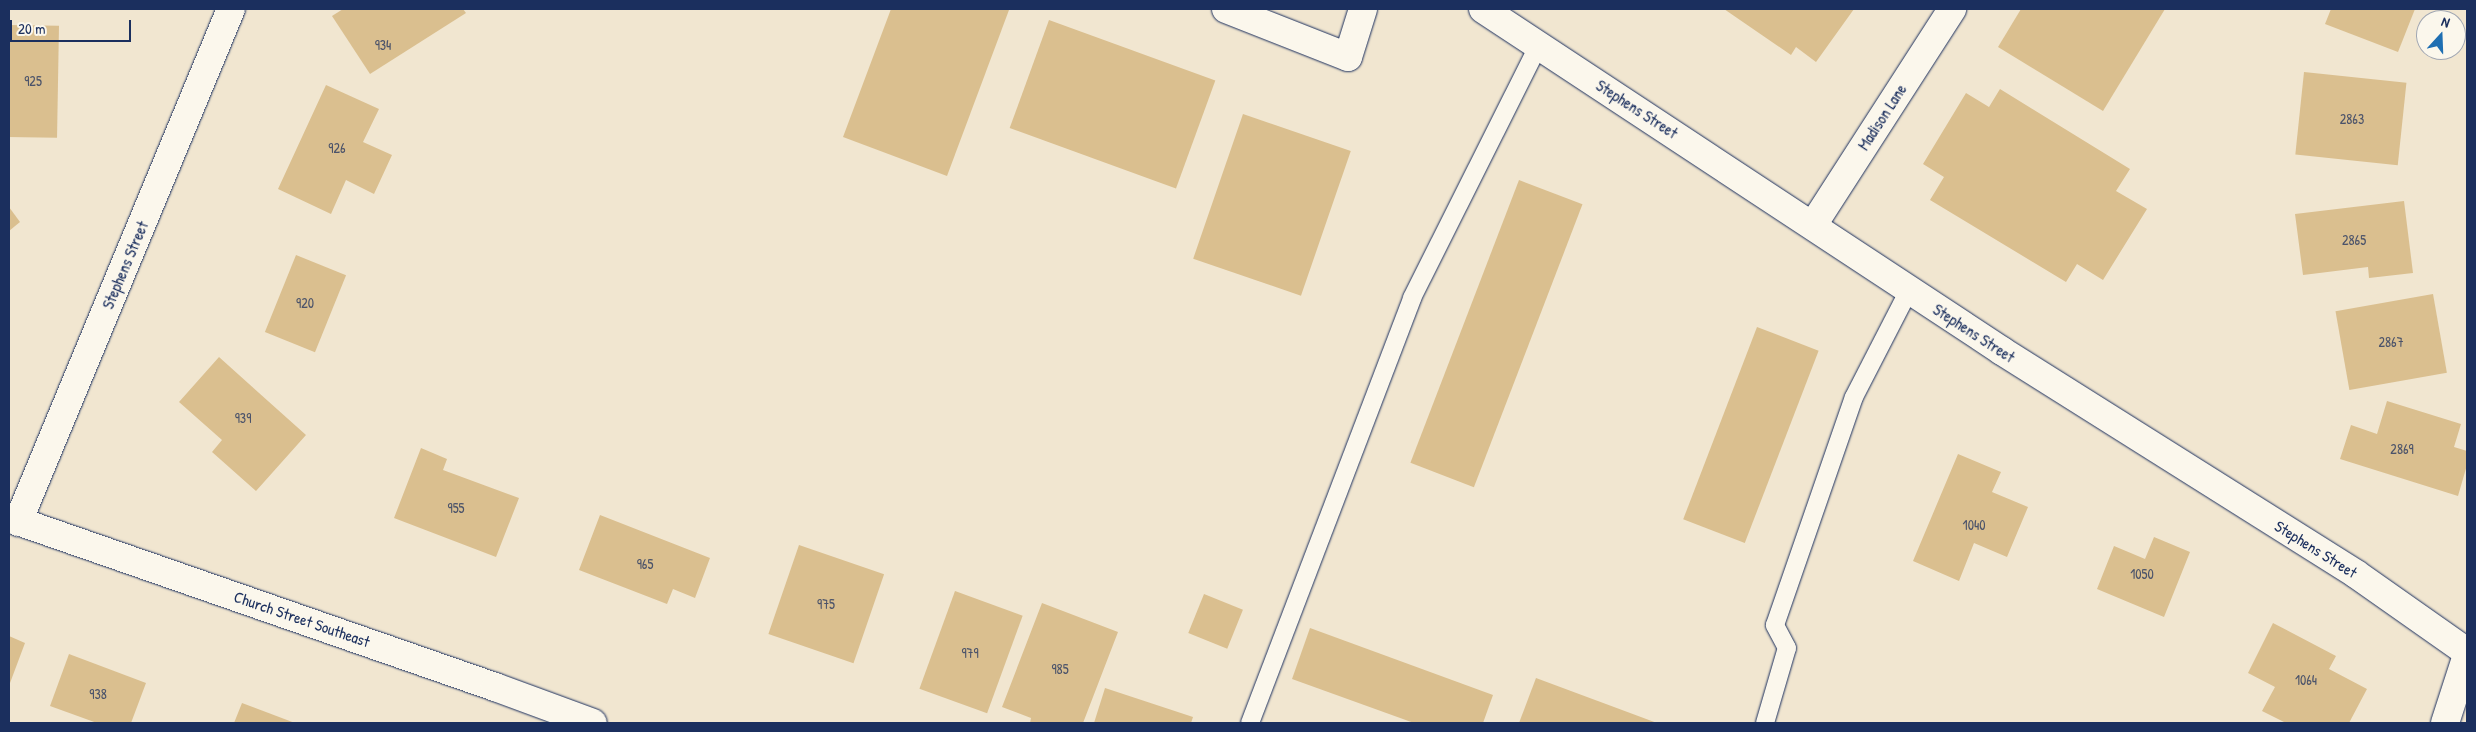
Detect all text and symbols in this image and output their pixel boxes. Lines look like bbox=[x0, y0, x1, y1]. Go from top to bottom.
scale bar bbox=[12, 10, 134, 42]
north arrow bbox=[2416, 10, 2466, 60]
text: N bbox=[2439, 11, 2453, 32]
text: 20 m bbox=[18, 18, 45, 39]
house number: 934 bbox=[375, 37, 391, 53]
house number: 925 bbox=[24, 73, 42, 89]
street label: Stephens Street bbox=[1593, 75, 1681, 143]
street label: Madison Lane bbox=[1854, 80, 1910, 154]
house number: 2863 bbox=[2340, 111, 2364, 127]
house number: 926 bbox=[328, 140, 346, 156]
street label: Stephens Street bbox=[98, 218, 152, 312]
house number: 2865 bbox=[2342, 232, 2366, 248]
house number: 920 bbox=[296, 295, 314, 311]
street label: Stephens Street bbox=[1930, 299, 2018, 367]
house number: 2867 bbox=[2378, 334, 2404, 350]
house number: 939 bbox=[235, 410, 251, 426]
house number: 2869 bbox=[2390, 441, 2414, 457]
house number: 955 bbox=[448, 500, 464, 516]
street label: Stephens Street bbox=[2271, 516, 2361, 582]
house number: 1040 bbox=[1963, 517, 1985, 533]
house number: 965 bbox=[637, 556, 653, 572]
house number: 1050 bbox=[2130, 566, 2154, 582]
street label: Church Street Southeast bbox=[232, 587, 372, 651]
house number: 975 bbox=[817, 596, 835, 612]
house number: 979 bbox=[961, 645, 979, 661]
house number: 985 bbox=[1051, 661, 1069, 677]
house number: 1064 bbox=[2295, 672, 2317, 688]
house number: 938 bbox=[89, 686, 107, 702]

